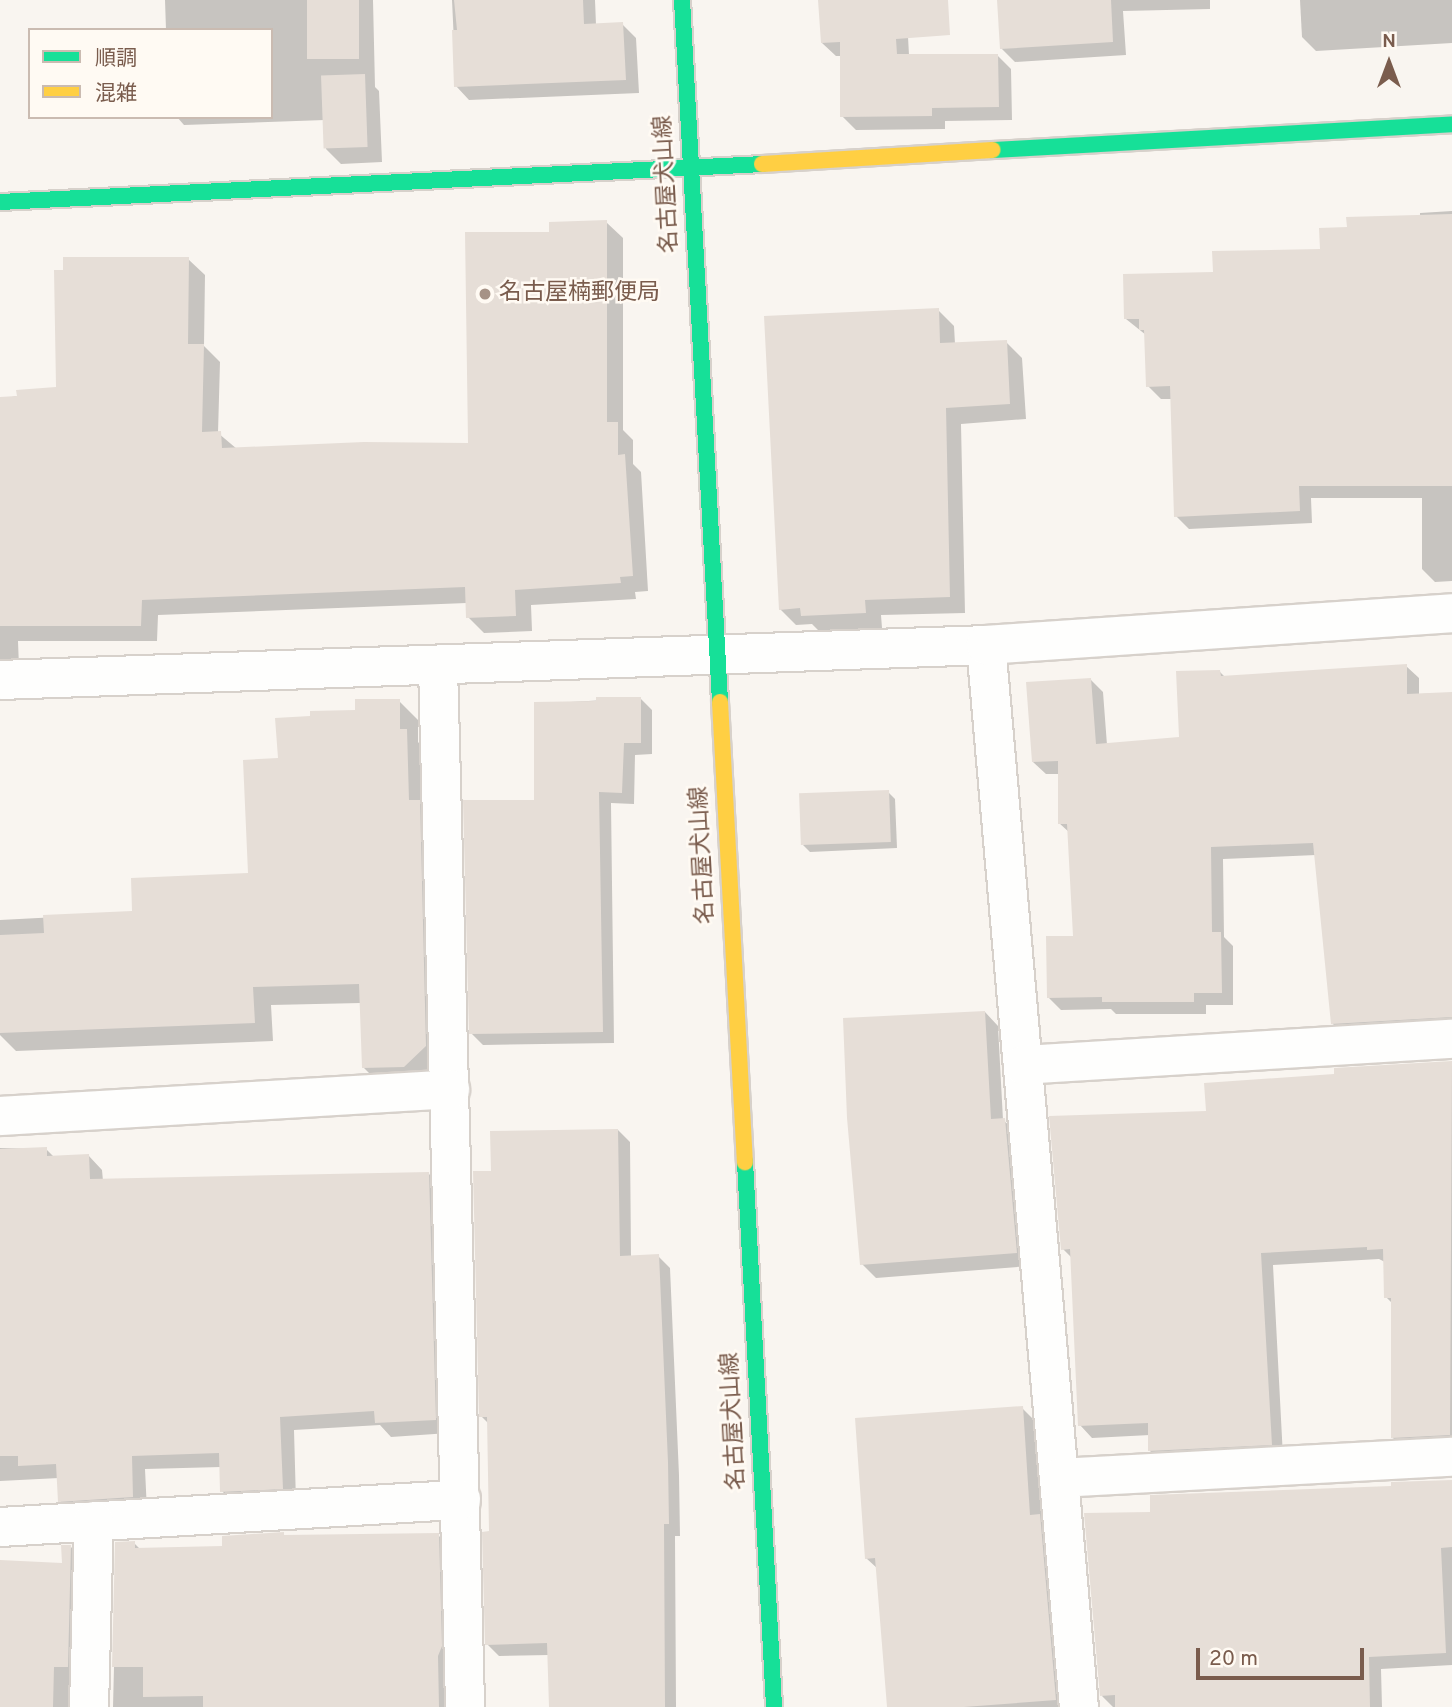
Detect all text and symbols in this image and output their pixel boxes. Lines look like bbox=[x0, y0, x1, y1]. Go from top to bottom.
legend bbox=[28, 28, 273, 119]
north arrow bbox=[1354, 28, 1424, 98]
text: N bbox=[1382, 30, 1396, 54]
text: 順調 bbox=[95, 46, 137, 73]
text: 混雑 bbox=[95, 81, 137, 108]
street label: 名古屋犬山線 bbox=[651, 114, 685, 254]
place label: 名古屋楠郵便局 bbox=[499, 280, 660, 308]
marker: 名古屋楠郵便局 bbox=[477, 286, 493, 302]
street label: 名古屋犬山線 bbox=[687, 785, 721, 925]
street label: 名古屋犬山線 bbox=[718, 1351, 752, 1491]
scale bar bbox=[1200, 1634, 1368, 1678]
text: 20 m bbox=[1209, 1646, 1258, 1673]

